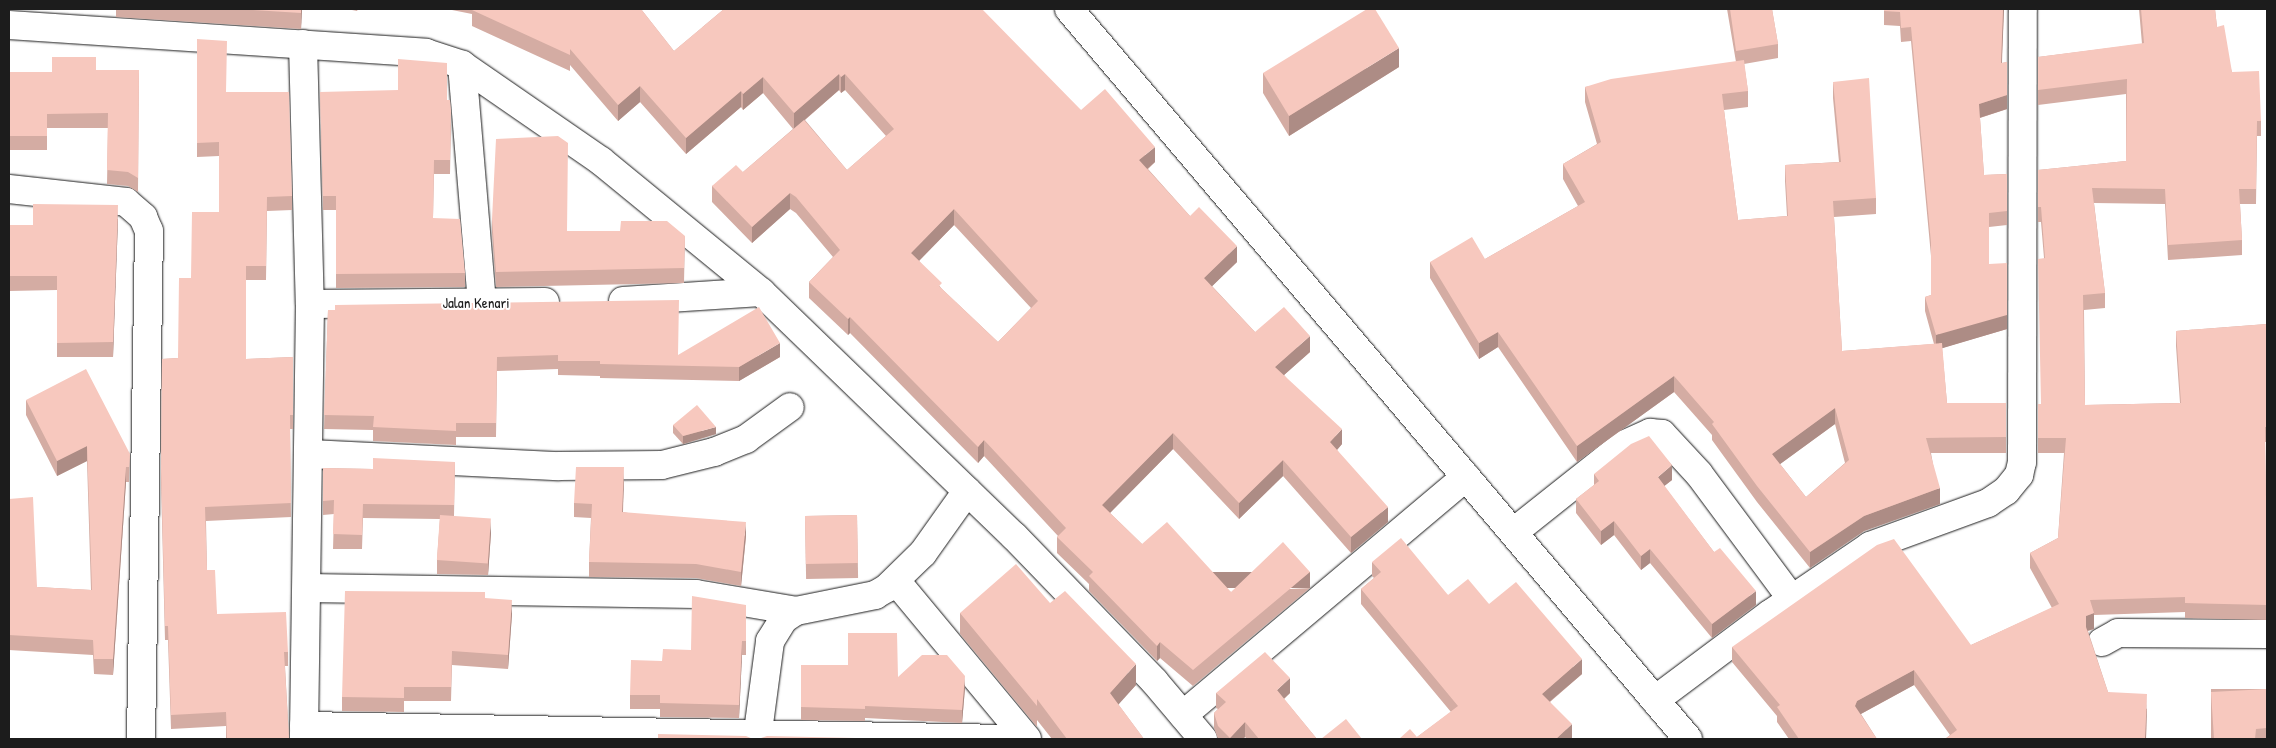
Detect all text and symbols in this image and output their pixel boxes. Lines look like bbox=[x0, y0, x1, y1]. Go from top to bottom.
street label: Jalan Kenari bbox=[442, 294, 510, 312]

